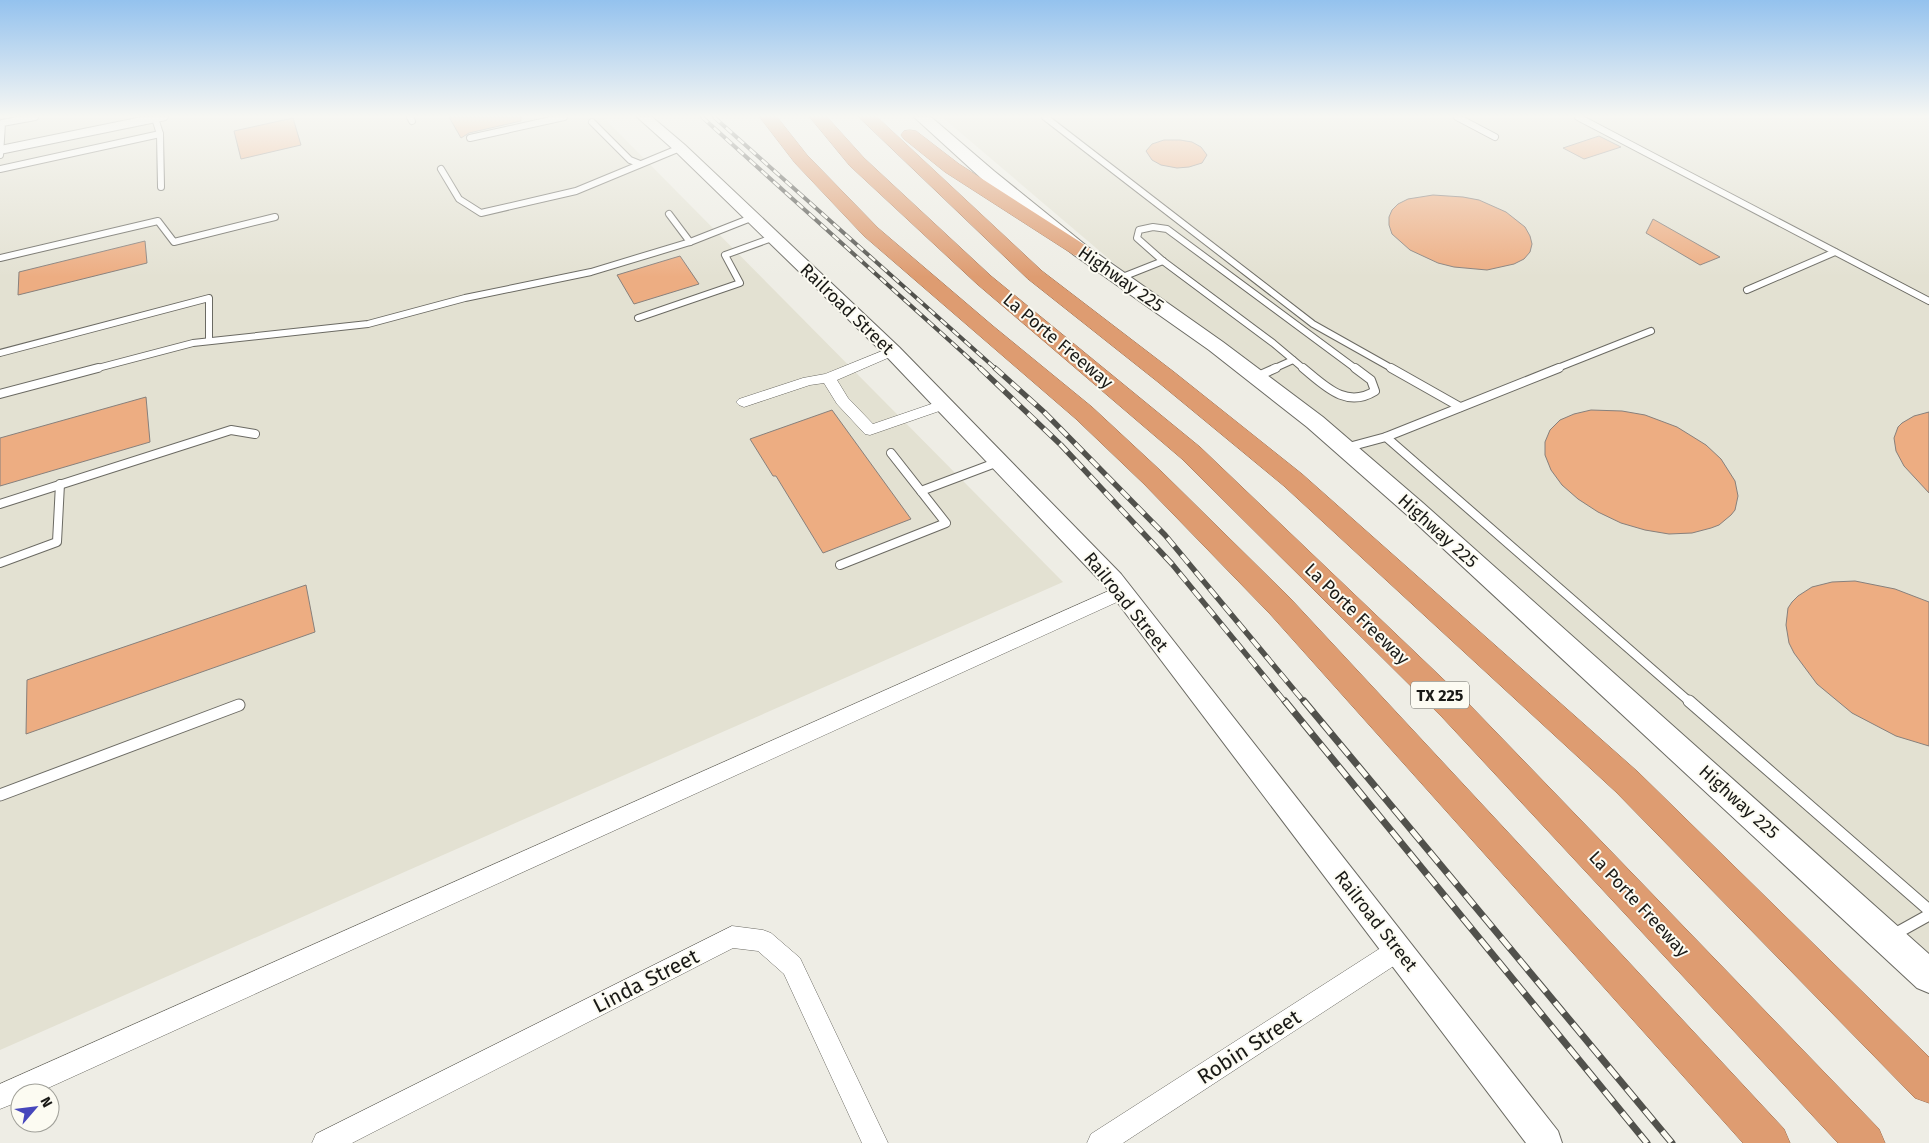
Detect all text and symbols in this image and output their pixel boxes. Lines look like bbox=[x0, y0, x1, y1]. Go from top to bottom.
street label: Highway 225 bbox=[1074, 241, 1168, 317]
street label: Railroad Street bbox=[796, 259, 899, 360]
street label: La Porte Freeway bbox=[999, 289, 1118, 393]
street label: Highway 225 bbox=[1394, 489, 1482, 573]
street label: Railroad Street bbox=[1079, 548, 1173, 657]
street label: La Porte Freeway bbox=[1300, 559, 1414, 670]
road number: TX 225 bbox=[1411, 682, 1469, 708]
street label: Highway 225 bbox=[1695, 760, 1783, 844]
street label: La Porte Freeway bbox=[1584, 846, 1694, 962]
street label: Railroad Street bbox=[1330, 866, 1422, 976]
street label: Linda Street bbox=[589, 943, 704, 1019]
street label: Robin Street bbox=[1192, 1004, 1306, 1090]
north arrow bbox=[10, 1083, 60, 1133]
text: N bbox=[36, 1094, 56, 1110]

